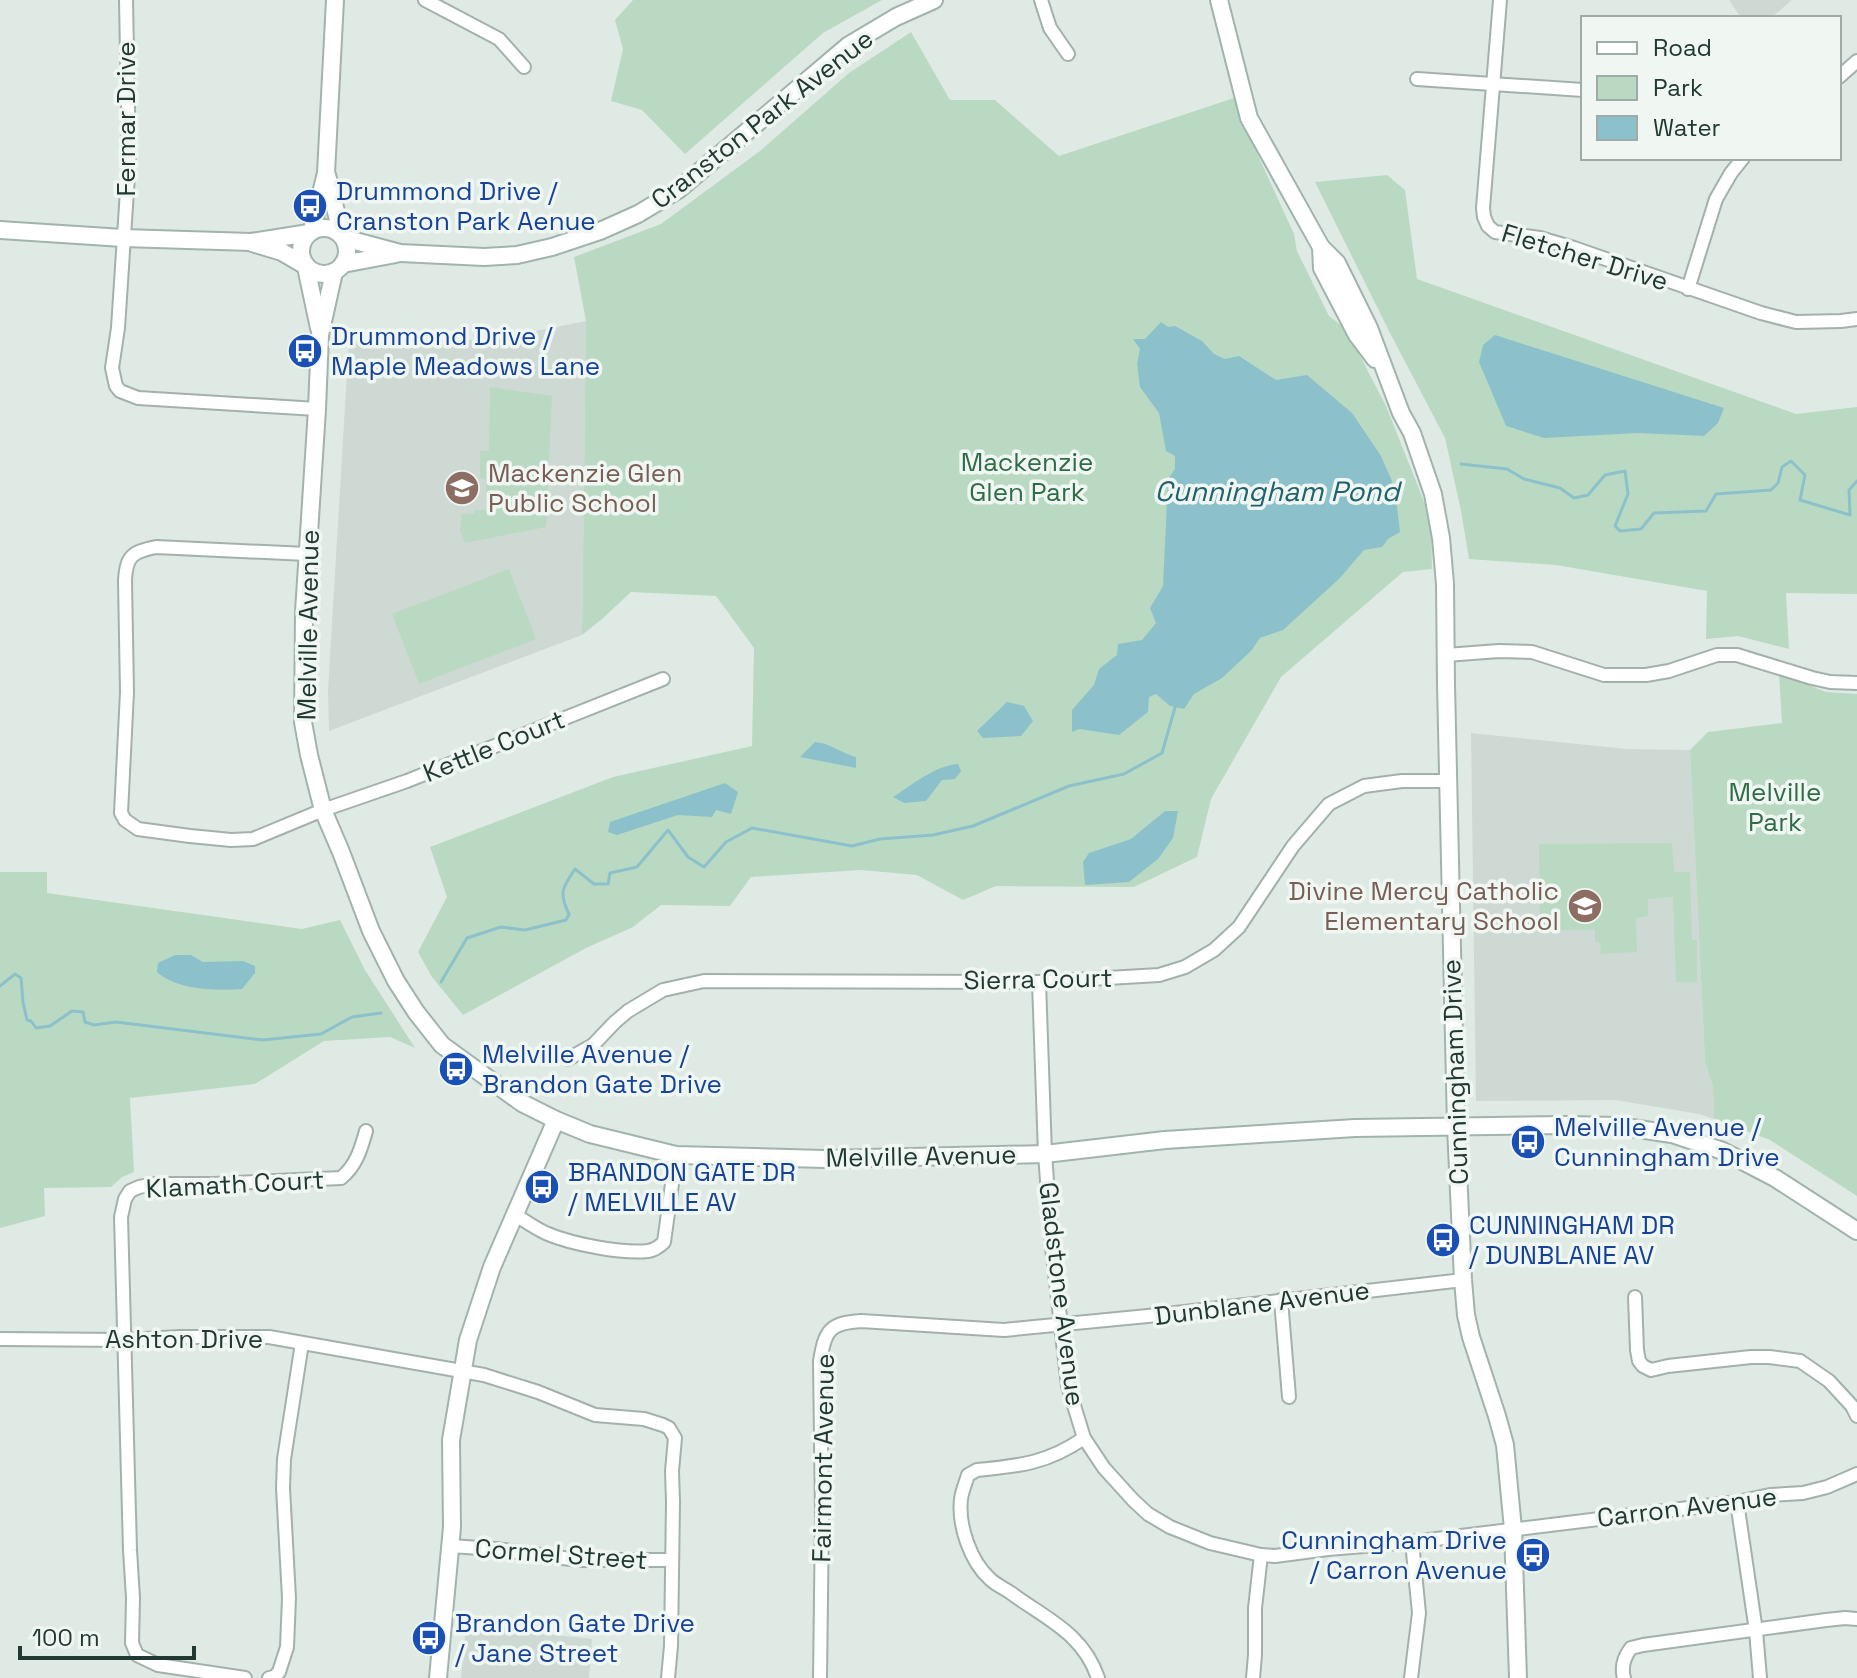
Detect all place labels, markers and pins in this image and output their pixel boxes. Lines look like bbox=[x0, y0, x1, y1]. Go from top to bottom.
place label: Drummond Drive / Cranston Park Aenue bbox=[336, 174, 596, 238]
bus stop icon: Drummond Drive / Cranston Park Aenue bbox=[291, 187, 329, 225]
place label: Drummond Drive / Maple Meadows Lane bbox=[331, 319, 600, 383]
bus stop icon: Drummond Drive / Maple Meadows Lane bbox=[286, 332, 324, 370]
place label: Mackenzie Glen Public School bbox=[488, 456, 682, 520]
school or university icon: Mackenzie Glen Public School bbox=[443, 469, 481, 507]
place label: Divine Mercy Catholic Elementary School bbox=[1289, 874, 1559, 938]
school or university icon: Divine Mercy Catholic Elementary School bbox=[1566, 887, 1604, 925]
place label: Melville Avenue / Brandon Gate Drive bbox=[482, 1037, 722, 1101]
bus stop icon: Melville Avenue / Brandon Gate Drive bbox=[437, 1050, 475, 1088]
place label: Melville Avenue / Cunningham Drive bbox=[1554, 1110, 1780, 1174]
bus stop icon: Melville Avenue / Cunningham Drive bbox=[1509, 1123, 1547, 1161]
place label: BRANDON GATE DR / MELVILLE AV bbox=[568, 1155, 796, 1219]
bus stop icon: BRANDON GATE DR / MELVILLE AV bbox=[523, 1168, 561, 1206]
place label: CUNNINGHAM DR / DUNBLANE AV bbox=[1469, 1208, 1675, 1272]
bus stop icon: CUNNINGHAM DR / DUNBLANE AV bbox=[1424, 1221, 1462, 1259]
place label: Cunningham Drive / Carron Avenue bbox=[1281, 1523, 1507, 1587]
bus stop icon: Cunningham Drive / Carron Avenue bbox=[1514, 1536, 1552, 1574]
place label: Brandon Gate Drive / Jane Street bbox=[455, 1606, 695, 1670]
bus stop icon: Brandon Gate Drive / Jane Street bbox=[410, 1619, 448, 1657]

